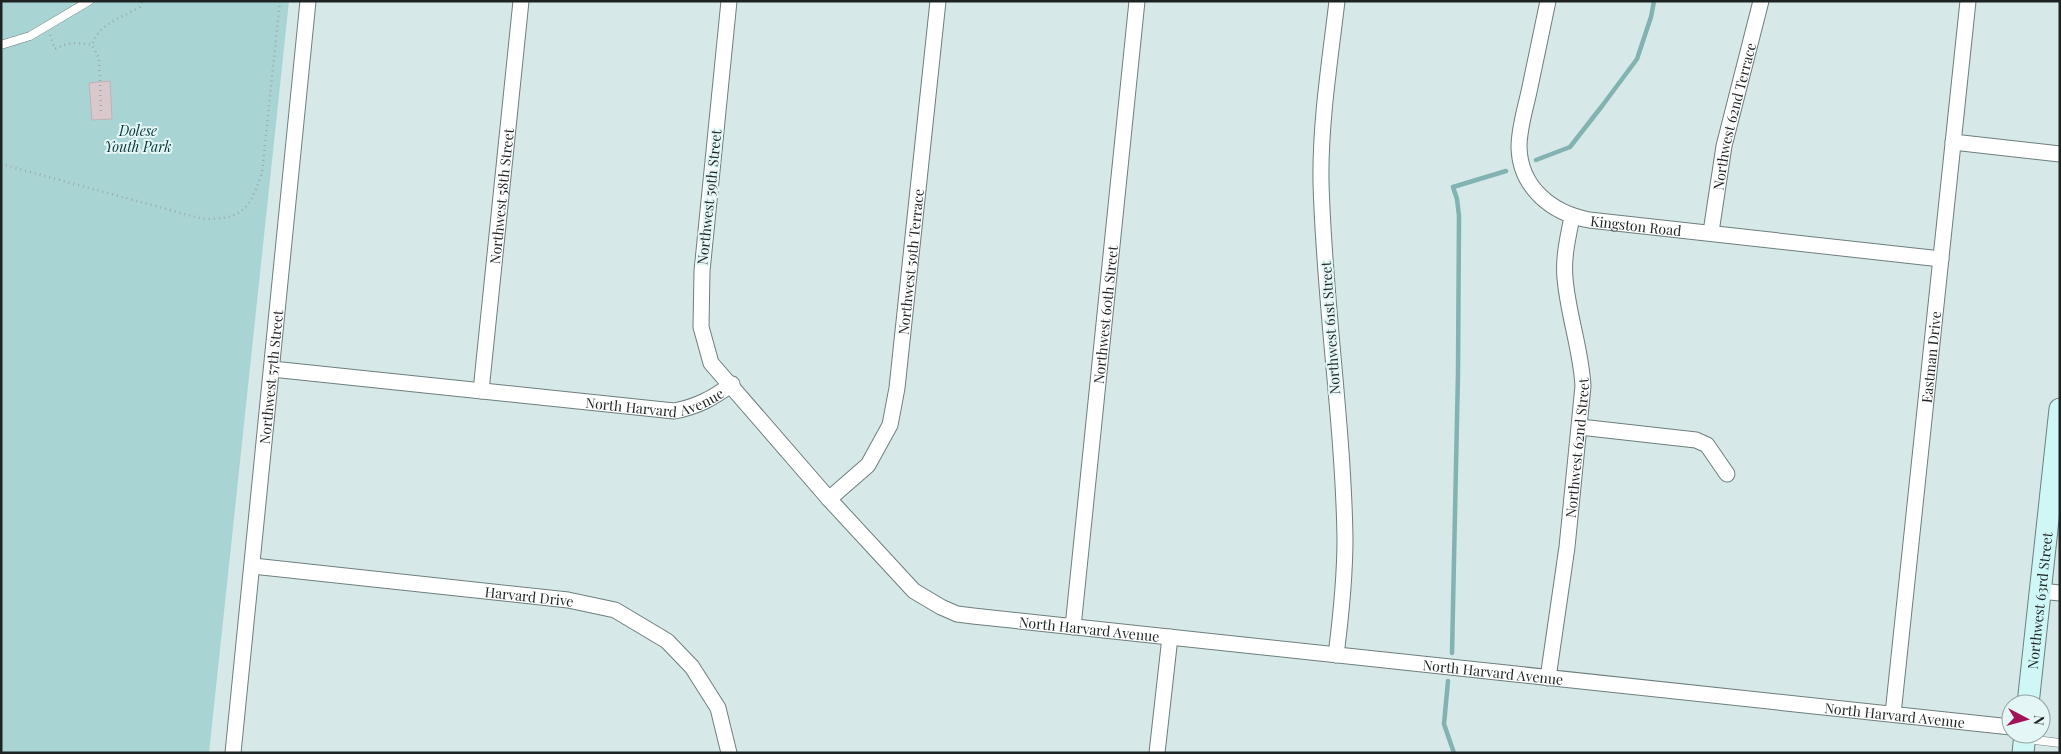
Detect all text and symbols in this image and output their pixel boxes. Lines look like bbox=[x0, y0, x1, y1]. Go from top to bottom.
street label: Northwest 62nd Terrace bbox=[1708, 40, 1760, 191]
park label: Dolese Youth Park bbox=[105, 121, 171, 156]
street label: Northwest 58th Street bbox=[485, 126, 518, 265]
street label: Northwest 59th Street bbox=[692, 127, 726, 266]
street label: Northwest 59th Terrace bbox=[893, 188, 928, 336]
street label: Kingston Road bbox=[1589, 211, 1682, 240]
street label: Northwest 60th Street bbox=[1088, 244, 1122, 385]
street label: Northwest 61st Street bbox=[1316, 260, 1344, 395]
street label: Northwest 57th Street bbox=[254, 308, 287, 445]
street label: Eastman Drive bbox=[1916, 310, 1945, 404]
street label: Northwest 62nd Street bbox=[1560, 376, 1593, 519]
street label: North Harvard Avenue bbox=[585, 383, 727, 421]
street label: Northwest 63rd Street bbox=[2022, 530, 2056, 670]
street label: Harvard Drive bbox=[484, 582, 576, 611]
street label: North Harvard Avenue bbox=[1018, 611, 1161, 645]
street label: North Harvard Avenue bbox=[1422, 655, 1564, 689]
north arrow bbox=[2001, 694, 2051, 744]
street label: North Harvard Avenue bbox=[1824, 698, 1966, 732]
text: N bbox=[2029, 714, 2049, 726]

